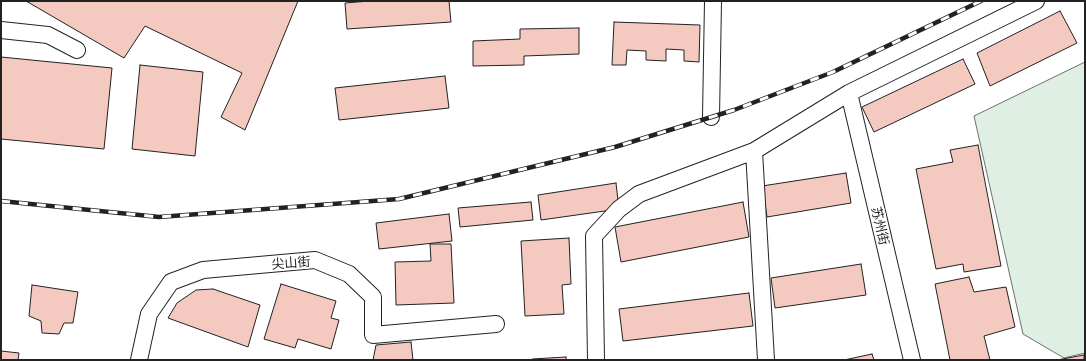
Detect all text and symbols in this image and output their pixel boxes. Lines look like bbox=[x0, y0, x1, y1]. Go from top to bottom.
street label: 苏州街 bbox=[868, 205, 892, 247]
street label: 尖山街 bbox=[271, 254, 311, 272]

